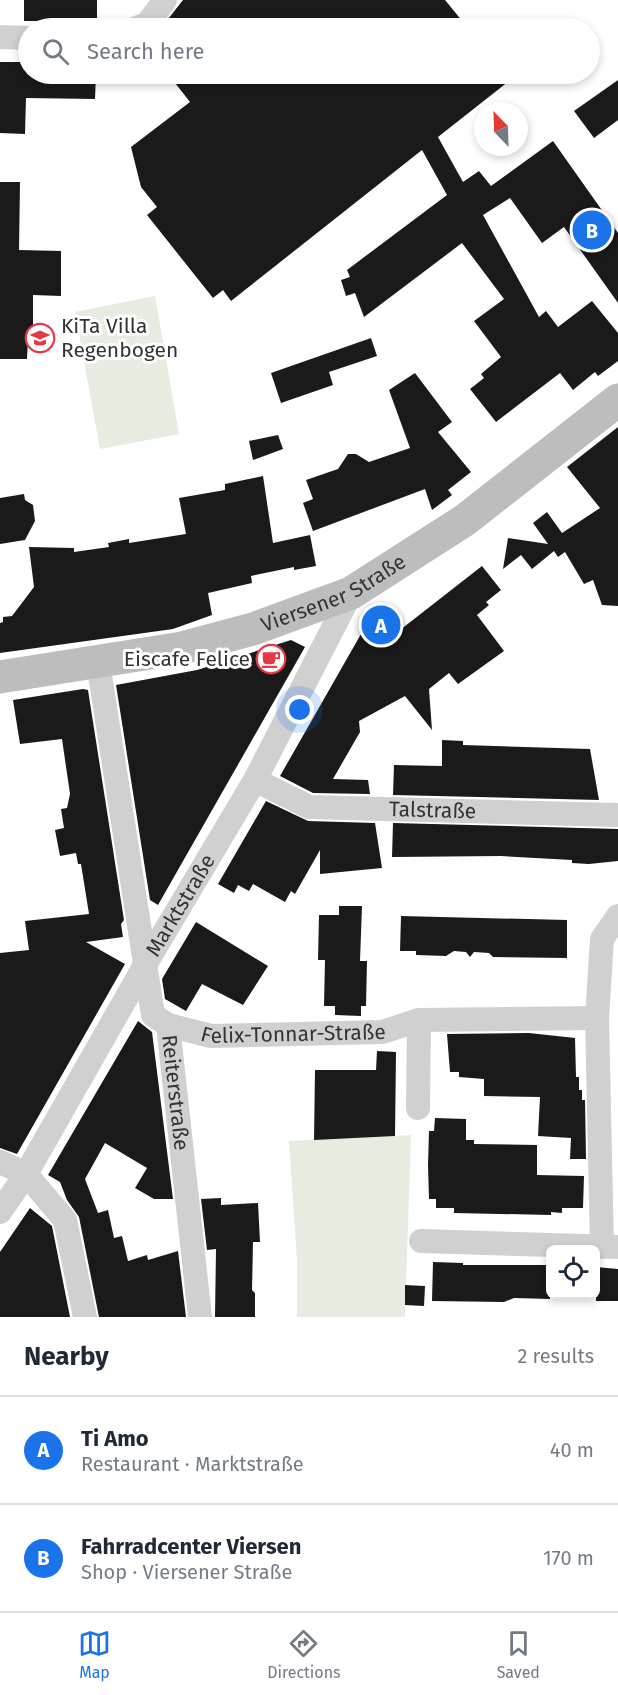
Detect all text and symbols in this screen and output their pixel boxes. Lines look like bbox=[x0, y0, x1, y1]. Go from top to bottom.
search box bbox=[18, 18, 600, 84]
icon: search bbox=[39, 35, 72, 68]
text: Search here bbox=[87, 38, 205, 65]
north arrow bbox=[474, 102, 528, 156]
pin: B bbox=[572, 208, 612, 252]
place label: KiTa Villa Regenbogen bbox=[61, 313, 178, 363]
school or university icon: KiTa Villa Regenbogen bbox=[24, 322, 56, 354]
street label: Viersener Straße bbox=[257, 548, 411, 638]
pin: A bbox=[362, 602, 400, 648]
cafe icon: Eiscafe Felice bbox=[255, 643, 287, 675]
place label: Eiscafe Felice bbox=[124, 646, 250, 672]
your location bbox=[285, 695, 314, 724]
street label: Talstraße bbox=[389, 796, 477, 824]
street label: Marktstraße bbox=[140, 850, 221, 961]
street label: Felix-Tonnar-Straße bbox=[198, 1019, 386, 1049]
street label: Reiterstraße bbox=[156, 1033, 195, 1152]
map controls bbox=[546, 1245, 600, 1299]
button: locate bbox=[546, 1245, 600, 1299]
text: Nearby bbox=[24, 1341, 109, 1372]
text: 2 results bbox=[517, 1344, 594, 1368]
text: Ti Amo bbox=[81, 1425, 149, 1452]
text: A bbox=[38, 1438, 49, 1462]
text: 40 m bbox=[550, 1438, 594, 1462]
text: Restaurant · Marktstraße bbox=[81, 1452, 304, 1476]
text: Fahrradcenter Viersen bbox=[81, 1533, 301, 1560]
text: B bbox=[37, 1546, 50, 1570]
text: 170 m bbox=[543, 1546, 594, 1570]
text: Shop · Viersener Straße bbox=[81, 1560, 292, 1584]
tab: Map bbox=[78, 1627, 111, 1682]
tab: Directions bbox=[267, 1627, 341, 1682]
tab: Saved bbox=[497, 1627, 540, 1682]

